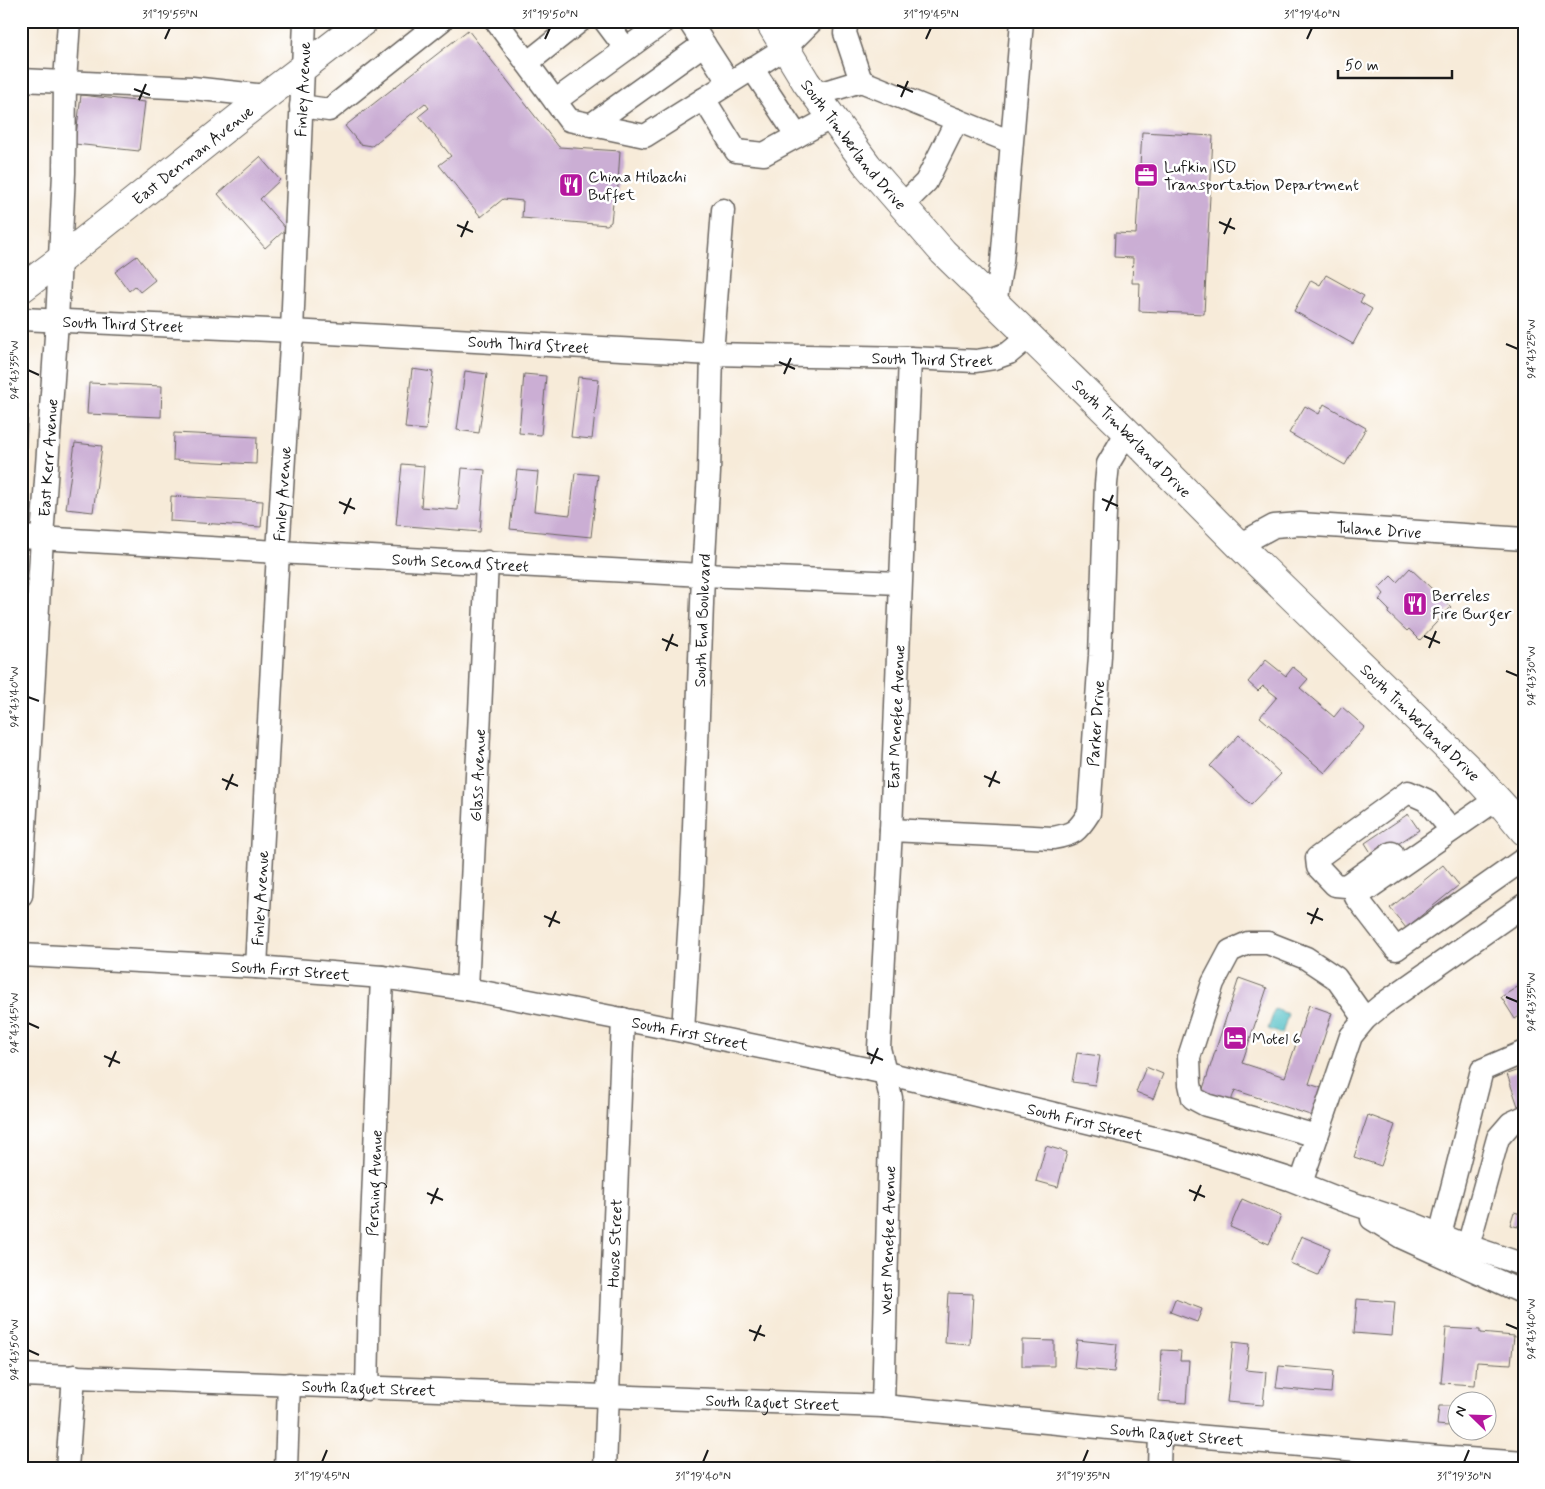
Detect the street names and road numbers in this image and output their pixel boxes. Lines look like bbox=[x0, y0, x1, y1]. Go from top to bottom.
street label: Finley Avenue bbox=[291, 41, 316, 137]
street label: South Timberland Drive bbox=[795, 76, 910, 215]
street label: East Denman Avenue bbox=[129, 101, 259, 210]
street label: South Third Street bbox=[62, 312, 184, 338]
street label: South Third Street bbox=[467, 332, 589, 359]
street label: South Third Street bbox=[871, 348, 994, 373]
street label: South Timberland Drive bbox=[1067, 375, 1195, 503]
street label: East Kerr Avenue bbox=[34, 398, 64, 518]
street label: Finley Avenue bbox=[270, 445, 297, 542]
street label: Tulane Drive bbox=[1336, 517, 1422, 544]
street label: South Second Street bbox=[391, 549, 529, 578]
street label: South End Boulevard bbox=[690, 553, 716, 688]
street label: East Menefee Avenue bbox=[884, 644, 910, 790]
street label: South Timberland Drive bbox=[1355, 660, 1484, 786]
street label: Parker Drive bbox=[1083, 680, 1110, 767]
street label: Glass Avenue bbox=[466, 728, 491, 822]
street label: Finley Avenue bbox=[248, 849, 274, 946]
street label: South First Street bbox=[231, 957, 351, 986]
street label: South First Street bbox=[630, 1012, 751, 1056]
street label: South First Street bbox=[1025, 1099, 1146, 1147]
street label: Pershing Avenue bbox=[363, 1130, 388, 1237]
street label: West Menefee Avenue bbox=[876, 1165, 901, 1315]
street label: House Street bbox=[603, 1198, 628, 1288]
street label: South Raguet Street bbox=[301, 1376, 437, 1402]
street label: South Raguet Street bbox=[705, 1391, 841, 1416]
street label: South Raguet Street bbox=[1109, 1419, 1245, 1452]

